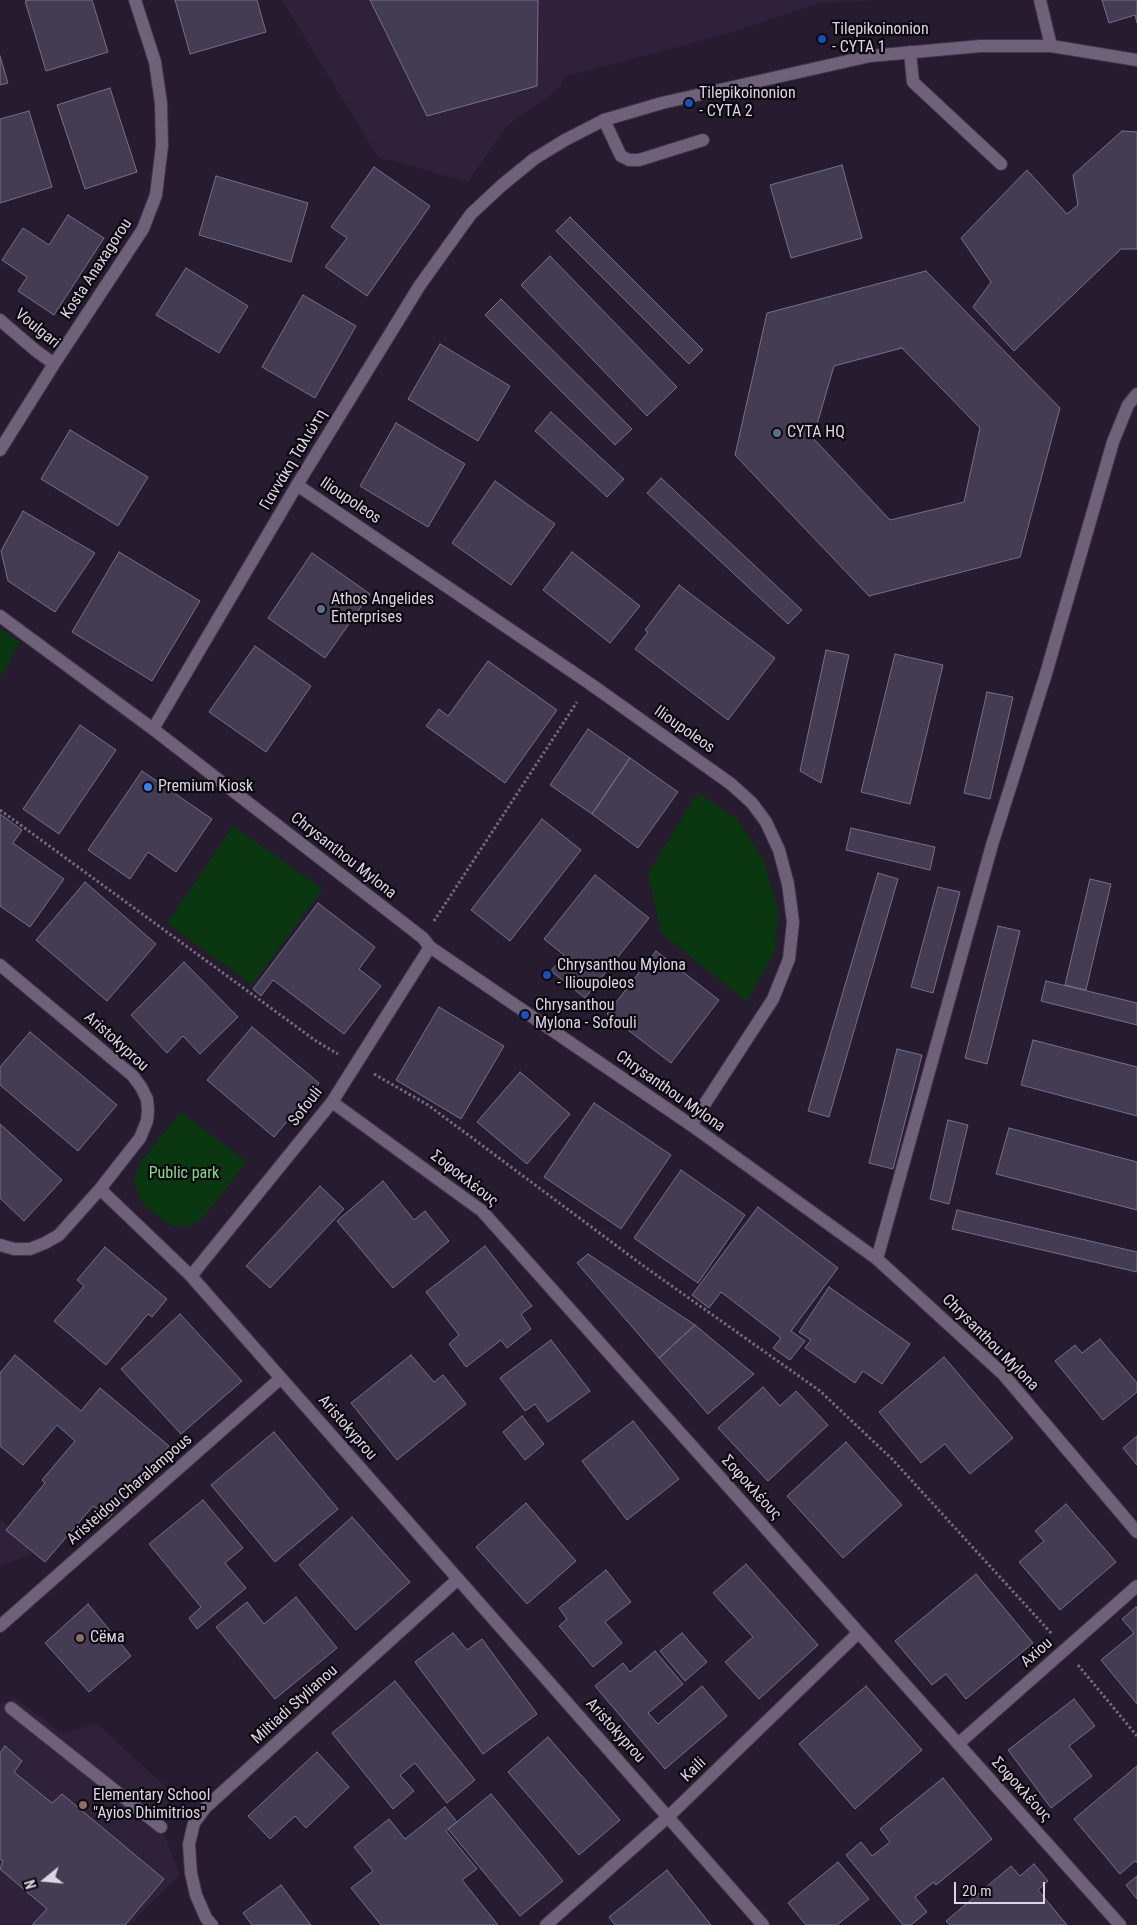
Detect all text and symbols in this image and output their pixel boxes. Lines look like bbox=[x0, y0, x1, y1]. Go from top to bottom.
place label: Tilepikoinonion - CYTA 1 bbox=[832, 20, 929, 58]
marker: Tilepikoinonion - CYTA 1 bbox=[816, 33, 828, 45]
place label: Tilepikoinonion - CYTA 2 bbox=[699, 84, 796, 122]
marker: Tilepikoinonion - CYTA 2 bbox=[683, 97, 695, 109]
street label: Kosta Anaxagorou bbox=[57, 215, 137, 323]
street label: Voulgari bbox=[11, 305, 63, 353]
street label: Γιαννάκη Ταλιώτη bbox=[256, 406, 332, 514]
place label: CYTA HQ bbox=[787, 423, 845, 443]
marker: CYTA HQ bbox=[771, 427, 783, 439]
street label: Ilioupoleos bbox=[316, 474, 384, 528]
place label: Athos Angelides Enterprises bbox=[331, 590, 434, 628]
marker: Athos Angelides Enterprises bbox=[315, 603, 327, 615]
street label: Ilioupoleos bbox=[650, 702, 718, 758]
place label: Premium Kiosk bbox=[158, 777, 253, 797]
marker: Premium Kiosk bbox=[142, 781, 154, 793]
street label: Chrysanthou Mylona bbox=[286, 809, 400, 903]
place label: Chrysanthou Mylona - Ilioupoleos bbox=[557, 956, 686, 994]
marker: Chrysanthou Mylona - Ilioupoleos bbox=[541, 969, 553, 981]
place label: Chrysanthou Mylona - Sofouli bbox=[535, 996, 637, 1034]
street label: Aristokyprou bbox=[80, 1008, 152, 1076]
marker: Chrysanthou Mylona - Sofouli bbox=[519, 1009, 531, 1021]
street label: Chrysanthou Mylona bbox=[612, 1047, 728, 1137]
street label: Sofouli bbox=[285, 1084, 327, 1130]
street label: Σοφοκλέους bbox=[426, 1147, 502, 1211]
park label: Public park bbox=[149, 1164, 219, 1184]
street label: Chrysanthou Mylona bbox=[938, 1291, 1042, 1395]
street label: Aristokyprou bbox=[314, 1392, 380, 1464]
street label: Aristeidou Charalampous bbox=[64, 1430, 196, 1550]
street label: Σοφοκλέους bbox=[717, 1452, 785, 1524]
place label: Сёма bbox=[90, 1628, 125, 1648]
marker: Сёма bbox=[74, 1632, 86, 1644]
street label: Axiou bbox=[1017, 1634, 1057, 1672]
street label: Miltiadi Stylianou bbox=[248, 1661, 342, 1749]
street label: Aristokyprou bbox=[581, 1695, 649, 1767]
street label: Kaili bbox=[677, 1754, 711, 1786]
street label: Σοφοκλέους bbox=[987, 1754, 1055, 1826]
place label: Elementary School "Ayios Dhimitrios" bbox=[93, 1786, 210, 1824]
marker: Elementary School "Ayios Dhimitrios" bbox=[77, 1799, 89, 1811]
north arrow bbox=[20, 1855, 70, 1905]
scale bar bbox=[957, 1872, 1048, 1904]
text: N bbox=[22, 1878, 40, 1891]
text: 20 m bbox=[962, 1882, 992, 1900]

